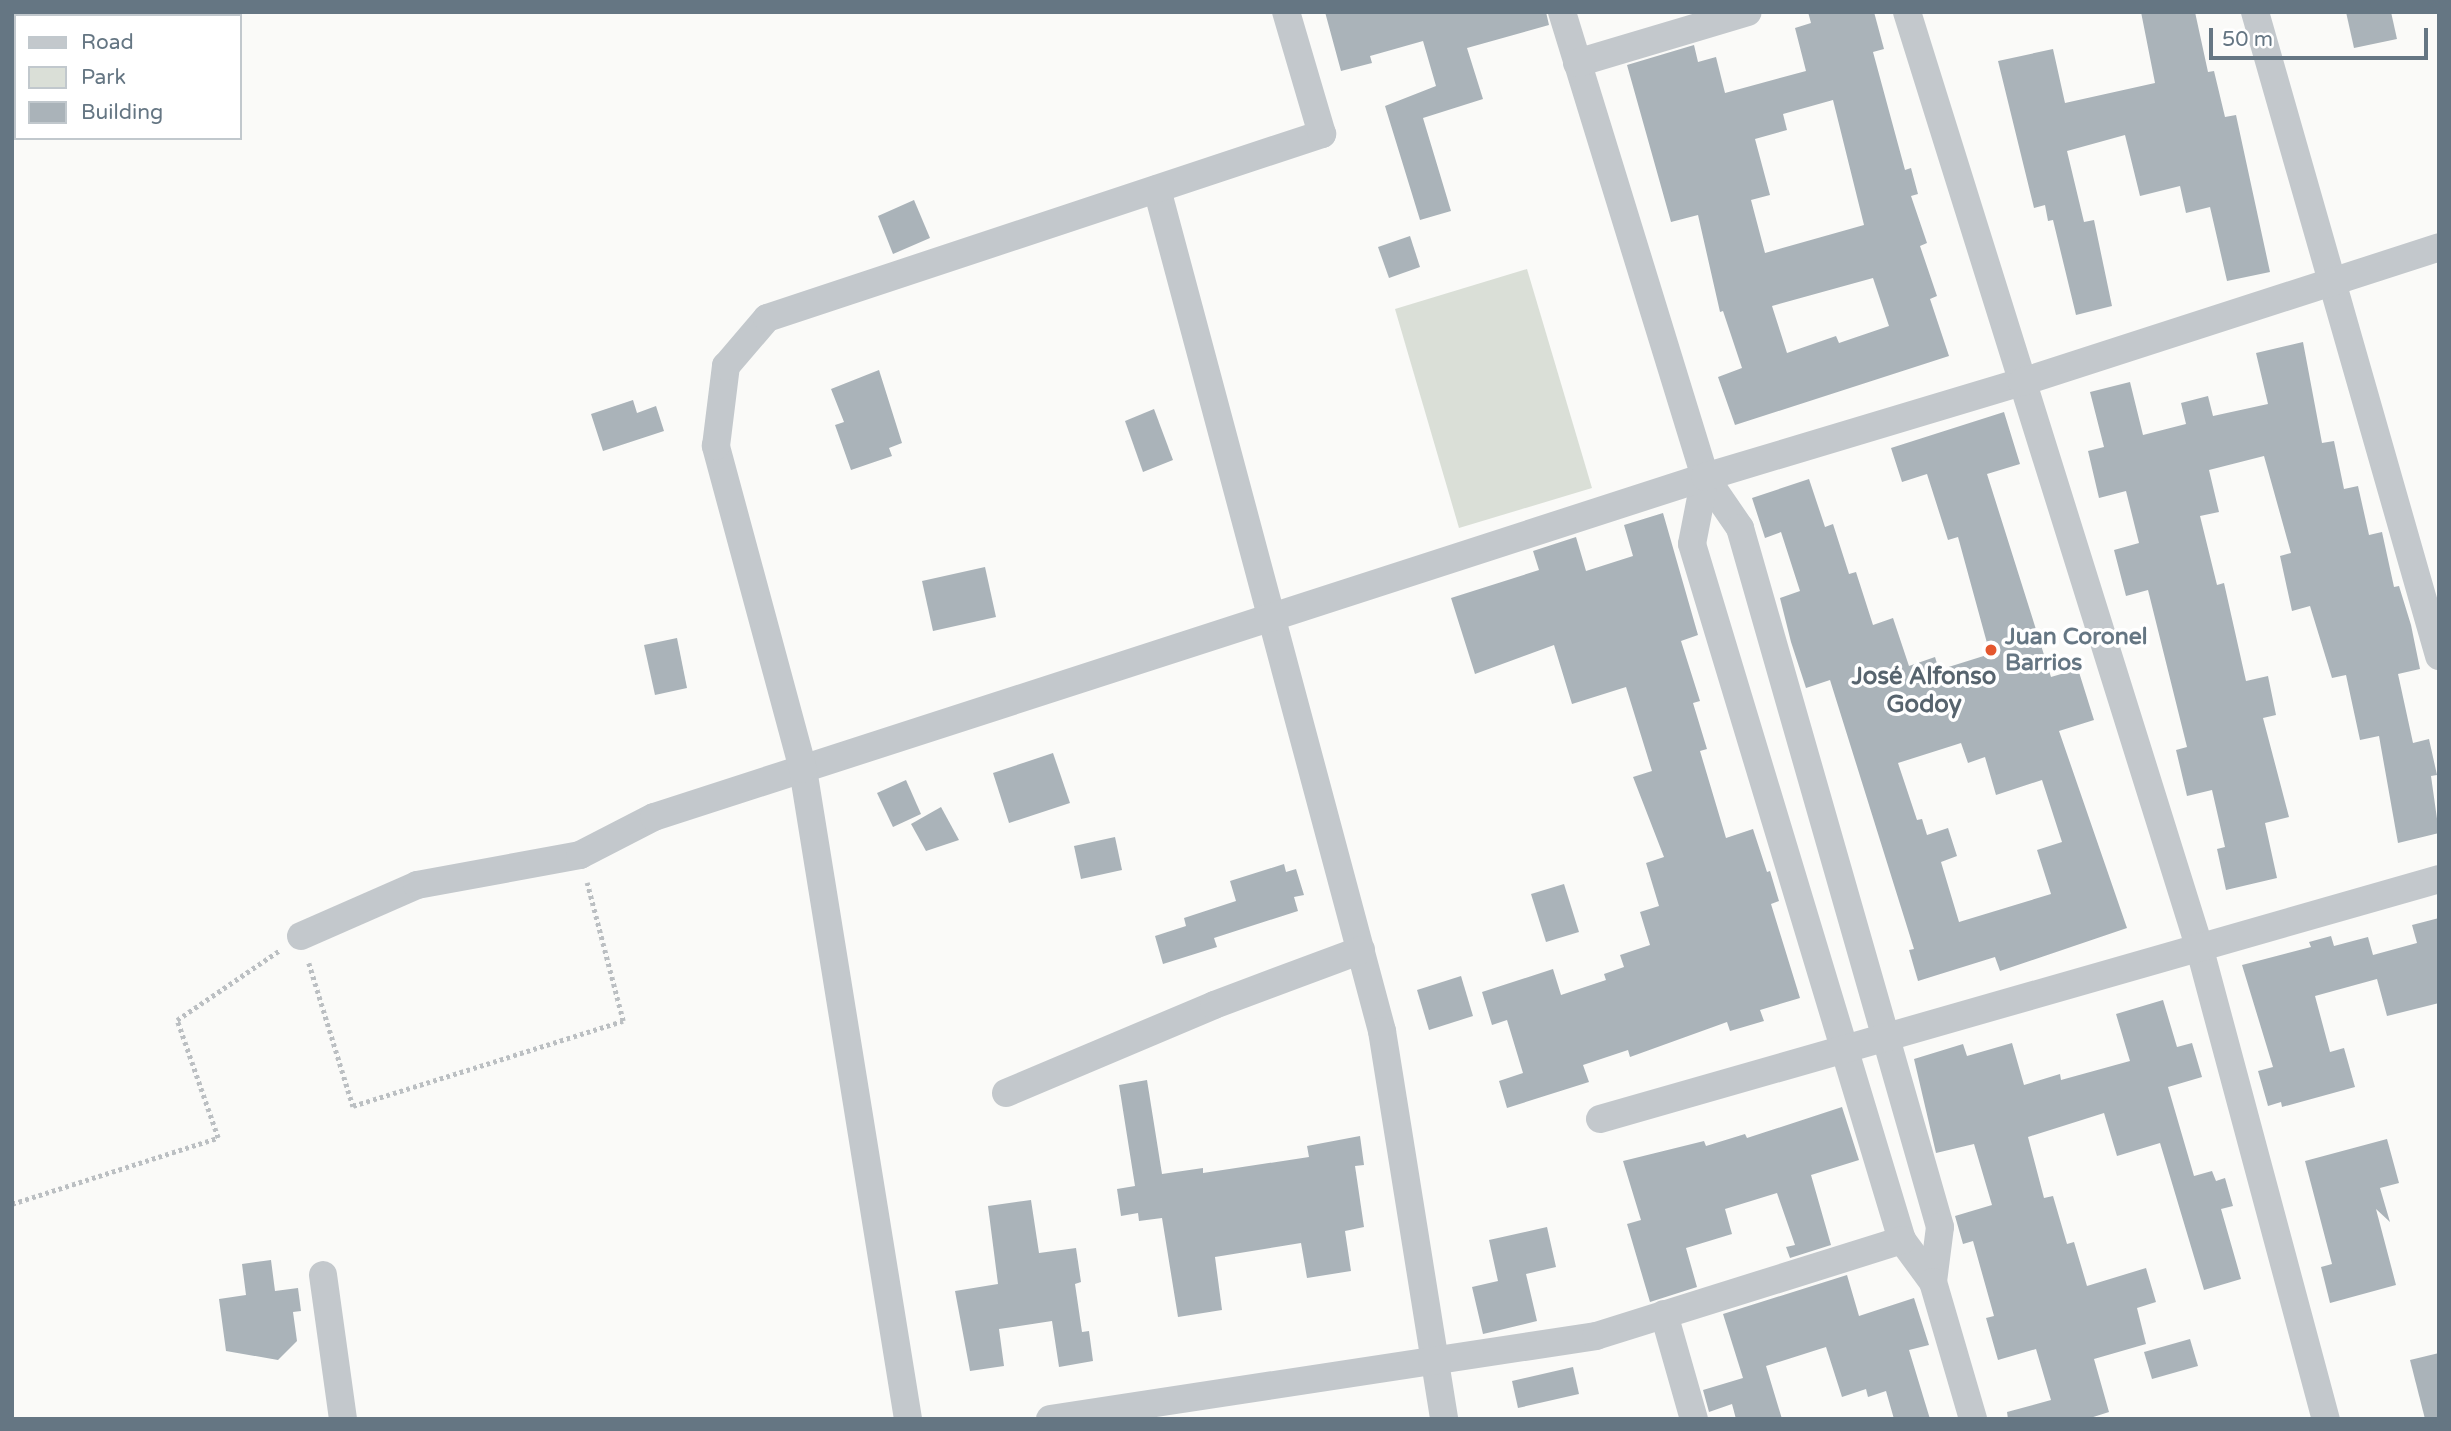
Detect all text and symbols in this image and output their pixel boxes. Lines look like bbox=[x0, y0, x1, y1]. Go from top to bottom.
legend bbox=[14, 14, 242, 140]
scale bar bbox=[2213, 14, 2432, 58]
text: 50 m bbox=[2222, 27, 2273, 52]
text: Road bbox=[81, 30, 134, 55]
text: Park bbox=[81, 65, 126, 90]
text: Building bbox=[81, 100, 163, 125]
place label: Juan Coronel Barrios bbox=[2005, 623, 2147, 677]
marker: Juan Coronel Barrios bbox=[1983, 642, 1999, 658]
district label: José Alfonso Godoy bbox=[1852, 663, 1996, 719]

